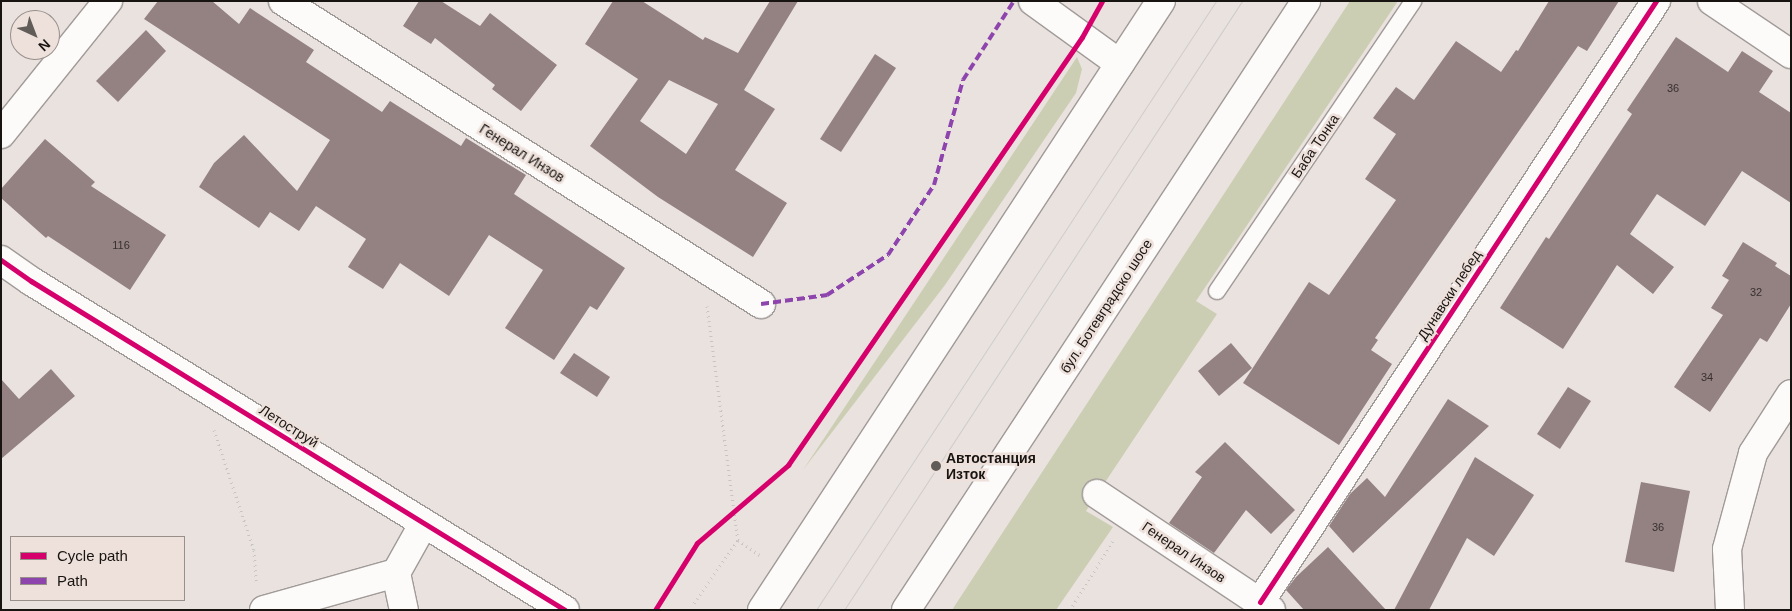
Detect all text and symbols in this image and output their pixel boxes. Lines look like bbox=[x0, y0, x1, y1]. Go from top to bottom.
north arrow bbox=[10, 10, 60, 60]
text: N bbox=[35, 36, 54, 55]
house number: 36 bbox=[1667, 81, 1679, 95]
street label: Баба Тонка bbox=[1287, 111, 1343, 181]
street label: Генерал Инзов bbox=[476, 120, 568, 186]
street label: бул. Ботевградско шосе bbox=[1056, 236, 1156, 376]
house number: 116 bbox=[112, 238, 130, 252]
street label: Дунавски лебед bbox=[1414, 247, 1484, 343]
house number: 32 bbox=[1750, 285, 1762, 299]
house number: 34 bbox=[1701, 370, 1713, 384]
street label: Летоструй bbox=[256, 401, 322, 451]
place label: Автостанция Изток bbox=[946, 450, 1036, 482]
marker: Автостанция Изток bbox=[930, 460, 942, 472]
street label: Генерал Инзов bbox=[1139, 518, 1229, 586]
house number: 36 bbox=[1652, 520, 1664, 534]
legend bbox=[10, 536, 185, 601]
text: Cycle path bbox=[57, 547, 128, 564]
text: Path bbox=[57, 572, 88, 589]

